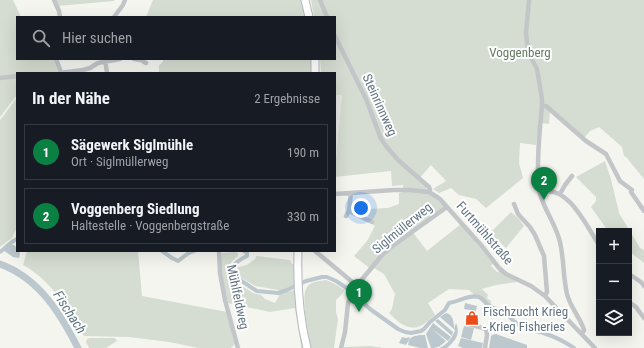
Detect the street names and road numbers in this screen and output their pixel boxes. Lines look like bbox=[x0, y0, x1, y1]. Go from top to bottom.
street label: Steinrinnweg bbox=[360, 72, 400, 138]
street label: Furtmühlstraße bbox=[454, 198, 516, 268]
street label: Siglmüllerweg bbox=[369, 199, 435, 257]
street label: Mühlfeldweg bbox=[224, 263, 252, 331]

